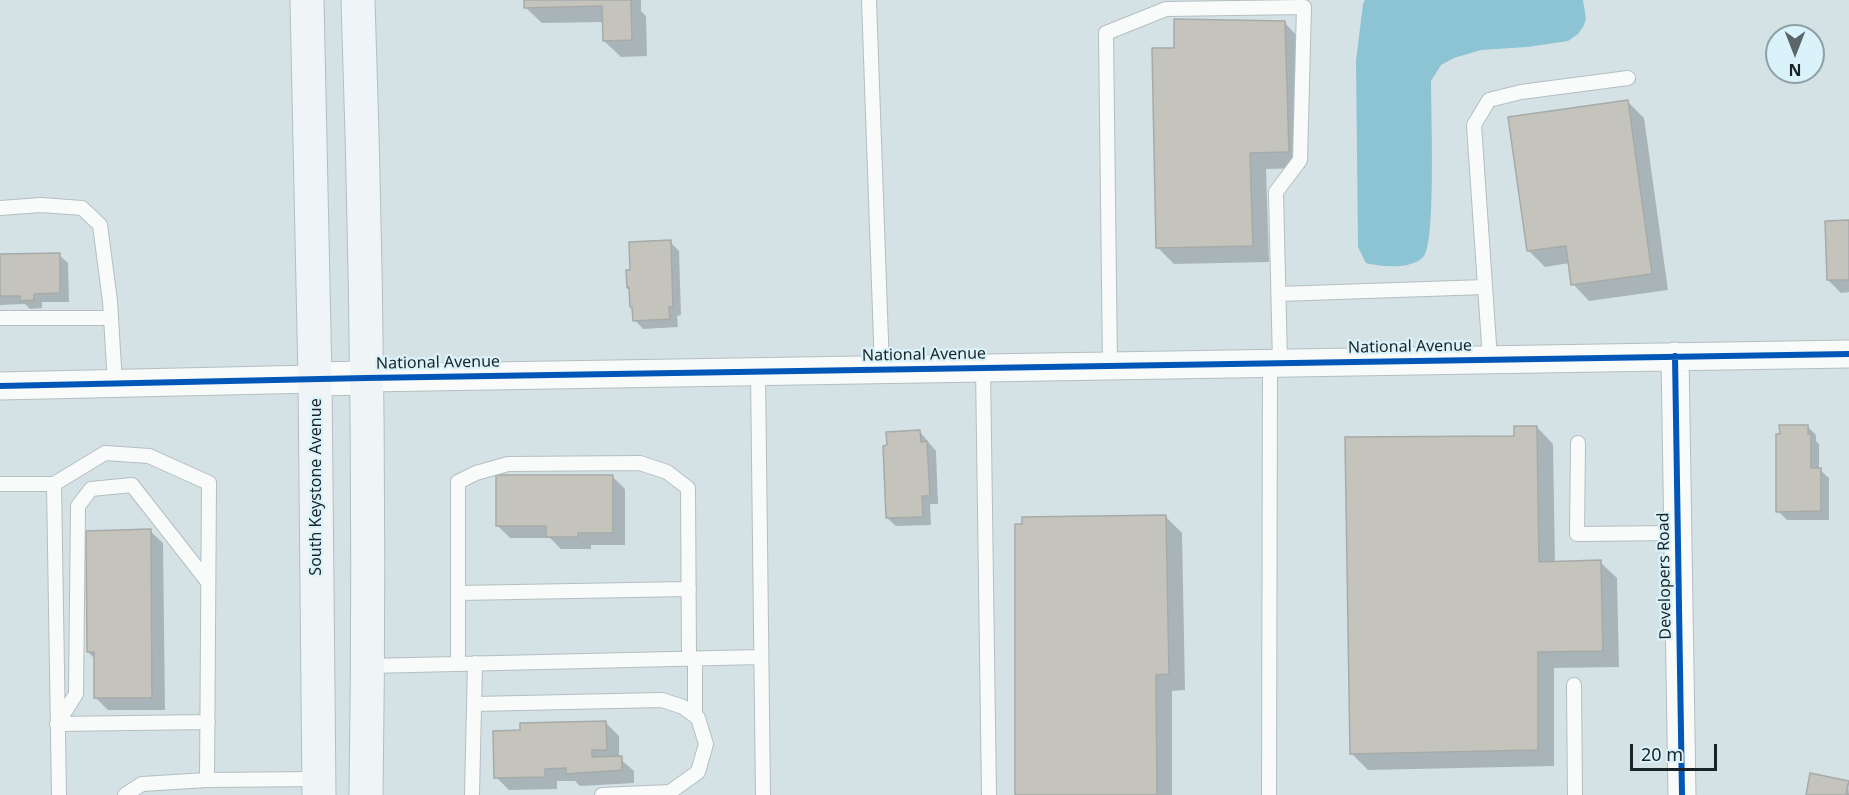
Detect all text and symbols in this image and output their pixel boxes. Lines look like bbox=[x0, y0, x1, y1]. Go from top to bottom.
north arrow bbox=[1765, 24, 1825, 84]
text: N bbox=[1789, 59, 1802, 81]
street label: National Avenue bbox=[1348, 336, 1472, 358]
street label: National Avenue bbox=[862, 344, 986, 366]
street label: National Avenue bbox=[376, 352, 500, 374]
street label: South Keystone Avenue bbox=[306, 398, 326, 576]
street label: Developers Road bbox=[1654, 512, 1676, 640]
scale bar bbox=[1633, 732, 1720, 770]
text: 20 m bbox=[1641, 742, 1683, 766]

